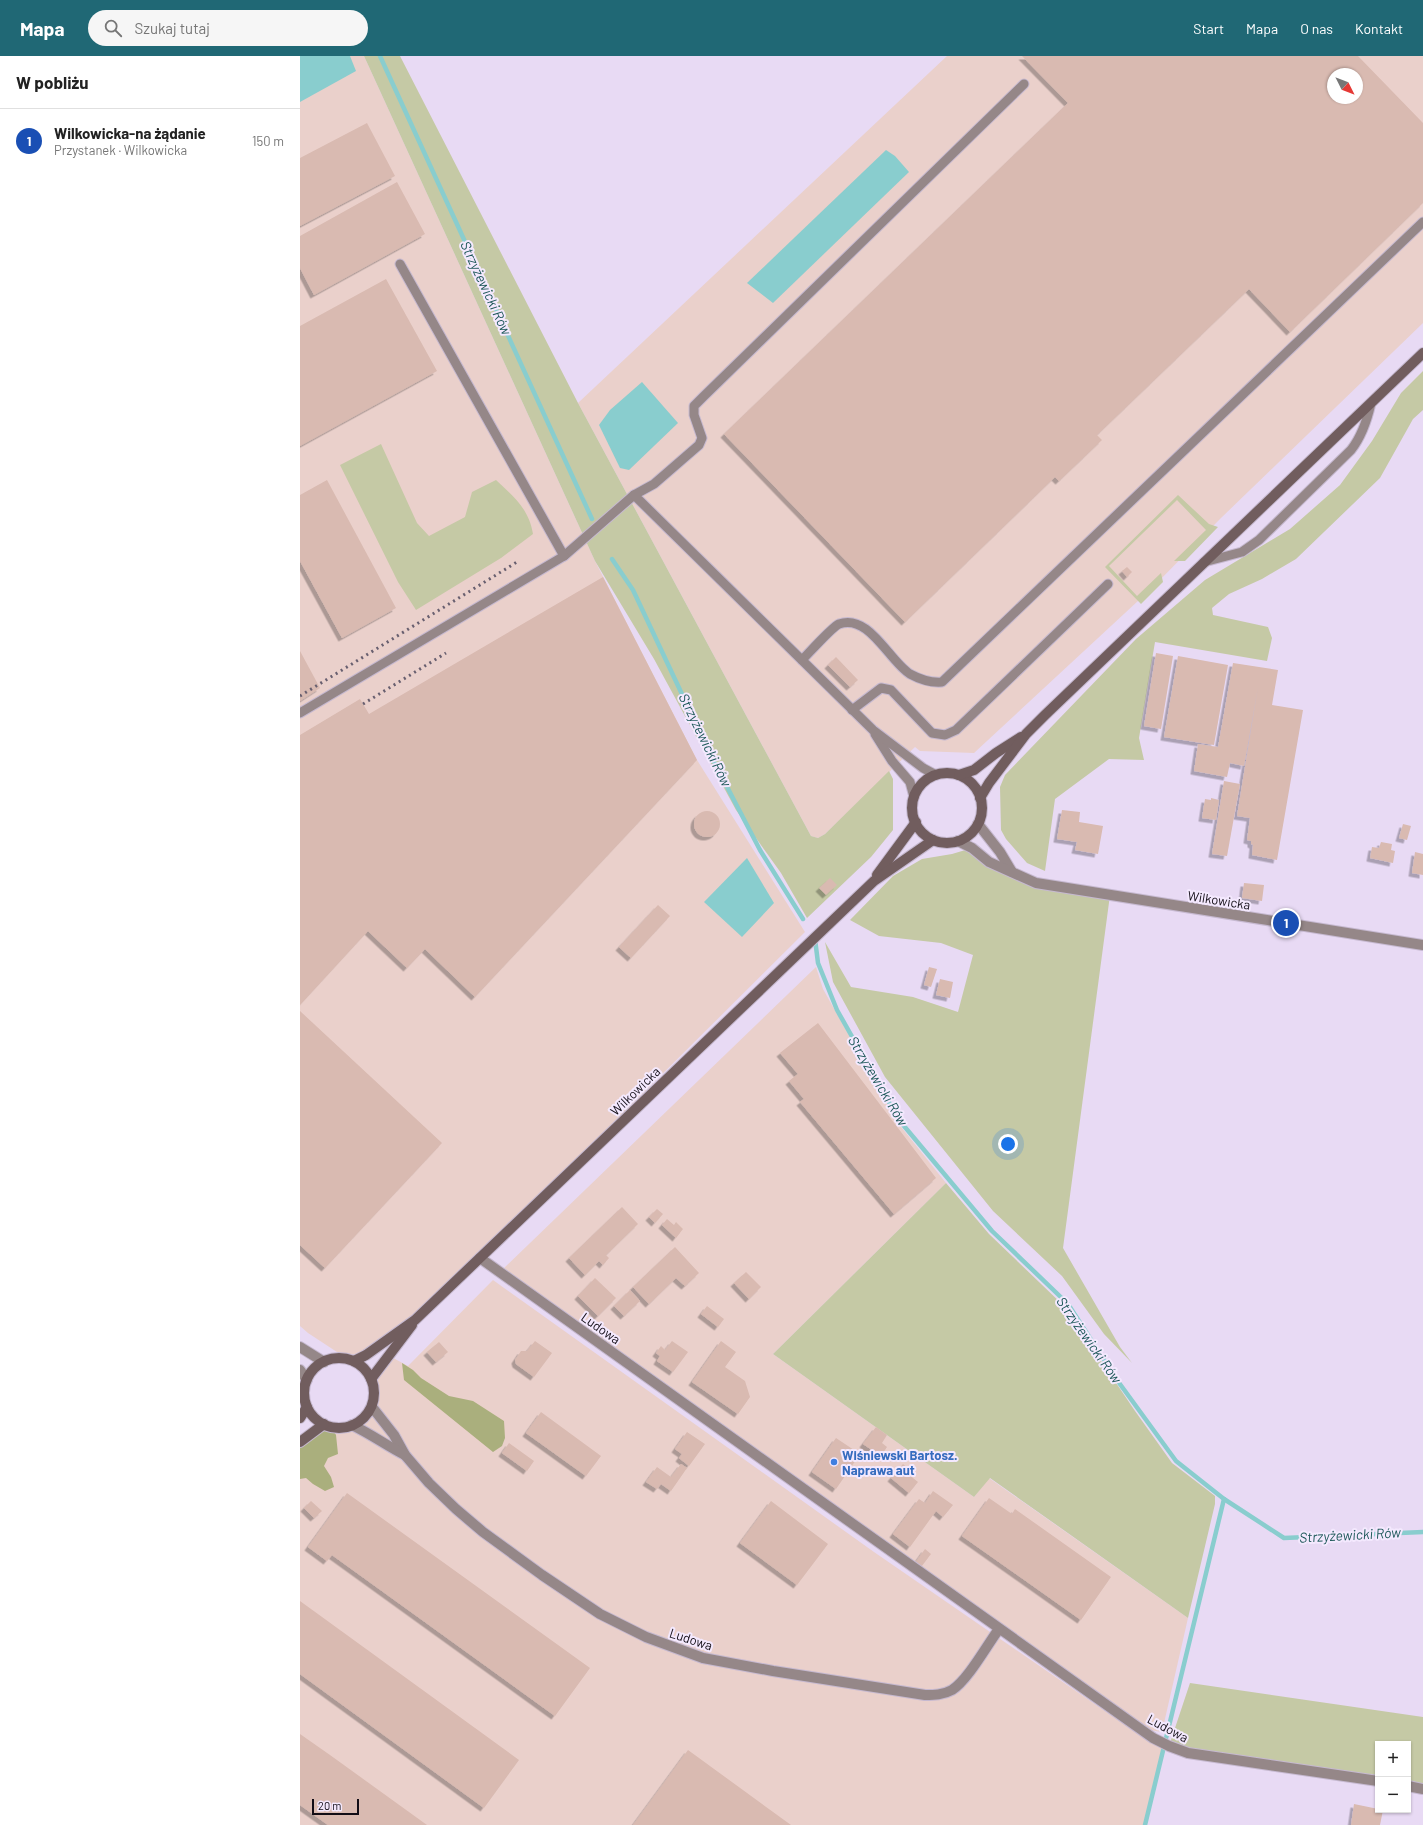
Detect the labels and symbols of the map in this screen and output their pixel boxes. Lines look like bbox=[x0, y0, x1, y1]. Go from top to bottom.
north arrow bbox=[1327, 68, 1363, 104]
water label: Strzyżewicki Rów bbox=[457, 238, 516, 338]
water label: Strzyżewicki Rów bbox=[676, 690, 735, 789]
street label: Wilkowicka bbox=[1186, 887, 1252, 913]
pin: 1 bbox=[1273, 908, 1299, 938]
water label: Strzyżewicki Rów bbox=[845, 1033, 912, 1129]
street label: Wilkowicka bbox=[607, 1063, 663, 1119]
your location bbox=[998, 1134, 1018, 1154]
water label: Strzyżewicki Rów bbox=[1053, 1293, 1126, 1386]
street label: Ludowa bbox=[578, 1309, 624, 1347]
place label: Wiśniewski Bartosz. Naprawa aut bbox=[842, 1447, 958, 1478]
marker: Wiśniewski Bartosz. Naprawa aut bbox=[829, 1457, 839, 1467]
water label: Strzyżewicki Rów bbox=[1299, 1523, 1401, 1546]
street label: Ludowa bbox=[668, 1625, 714, 1653]
street label: Ludowa bbox=[1145, 1711, 1191, 1745]
scale bar bbox=[312, 1797, 359, 1816]

